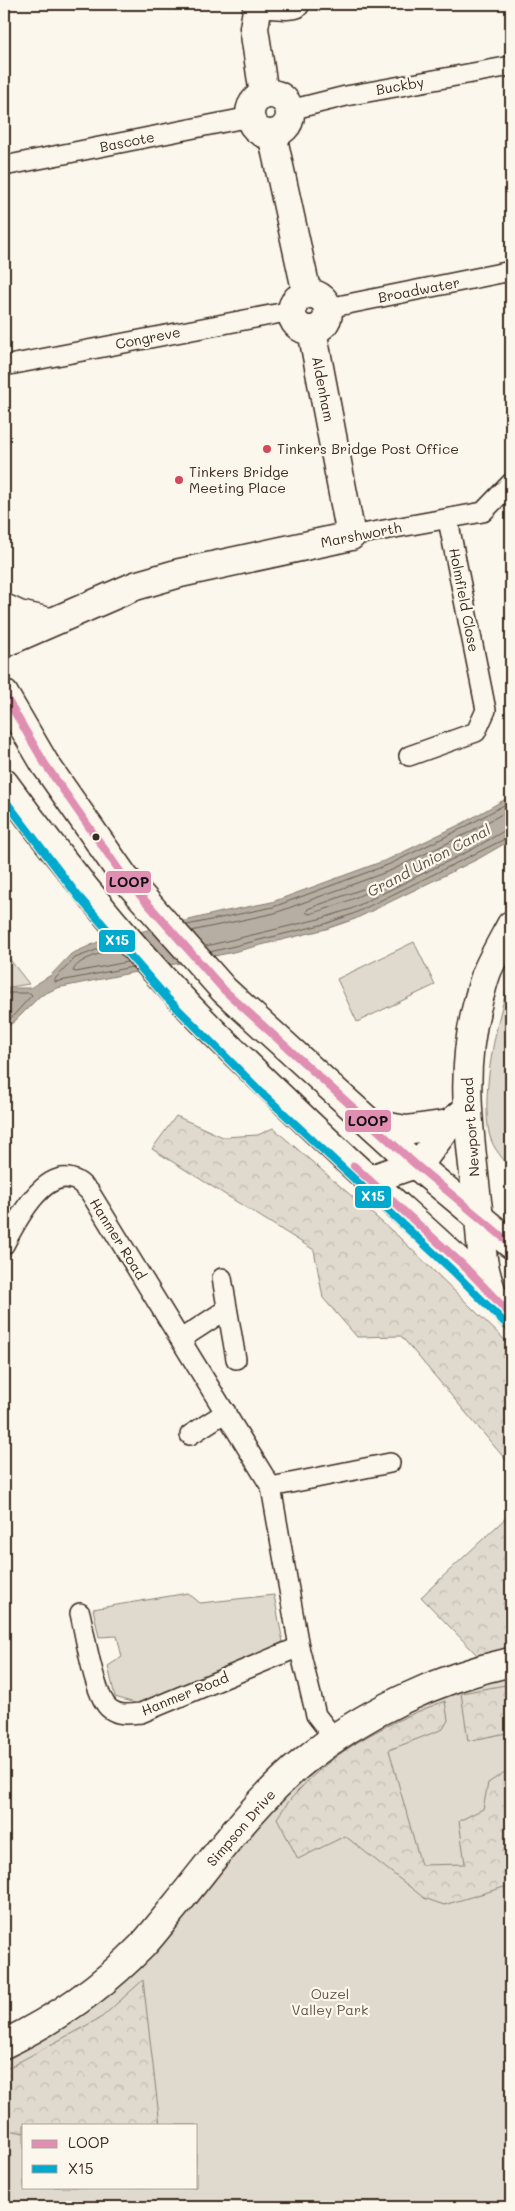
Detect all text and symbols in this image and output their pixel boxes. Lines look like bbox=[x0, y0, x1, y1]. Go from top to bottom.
street label: Buckby bbox=[375, 72, 425, 99]
street label: Bascote bbox=[98, 127, 156, 156]
street label: Broadwater bbox=[376, 272, 461, 307]
street label: Congreve bbox=[114, 322, 182, 353]
street label: Aldenham bbox=[308, 355, 339, 423]
place label: Tinkers Bridge Post Office bbox=[277, 439, 459, 458]
marker: Tinkers Bridge Post Office bbox=[261, 443, 273, 455]
place label: Tinkers Bridge Meeting Place bbox=[189, 462, 289, 497]
marker: Tinkers Bridge Meeting Place bbox=[173, 474, 185, 486]
street label: Marshworth bbox=[319, 517, 403, 552]
street label: Holmfield Close bbox=[445, 546, 484, 654]
water label: Grand Union Canal bbox=[363, 819, 494, 901]
unlabelled marker bbox=[91, 832, 101, 842]
line badge: LOOP bbox=[105, 870, 152, 894]
text: LOOP bbox=[109, 872, 149, 891]
line badge: X15 bbox=[98, 929, 136, 953]
text: X15 bbox=[105, 930, 129, 949]
street label: Newport Road bbox=[458, 1077, 483, 1177]
line badge: LOOP bbox=[344, 1109, 392, 1133]
text: LOOP bbox=[348, 1111, 388, 1130]
line badge: X15 bbox=[354, 1185, 392, 1209]
text: X15 bbox=[361, 1186, 385, 1205]
street label: Hanmer Road bbox=[86, 1194, 151, 1283]
street label: Hanmer Road bbox=[138, 1667, 231, 1720]
street label: Simpson Drive bbox=[202, 1785, 279, 1870]
park label: Ouzel Valley Park bbox=[292, 1984, 368, 2019]
legend bbox=[22, 2124, 198, 2188]
text: LOOP bbox=[68, 2132, 109, 2152]
text: X15 bbox=[68, 2158, 93, 2178]

